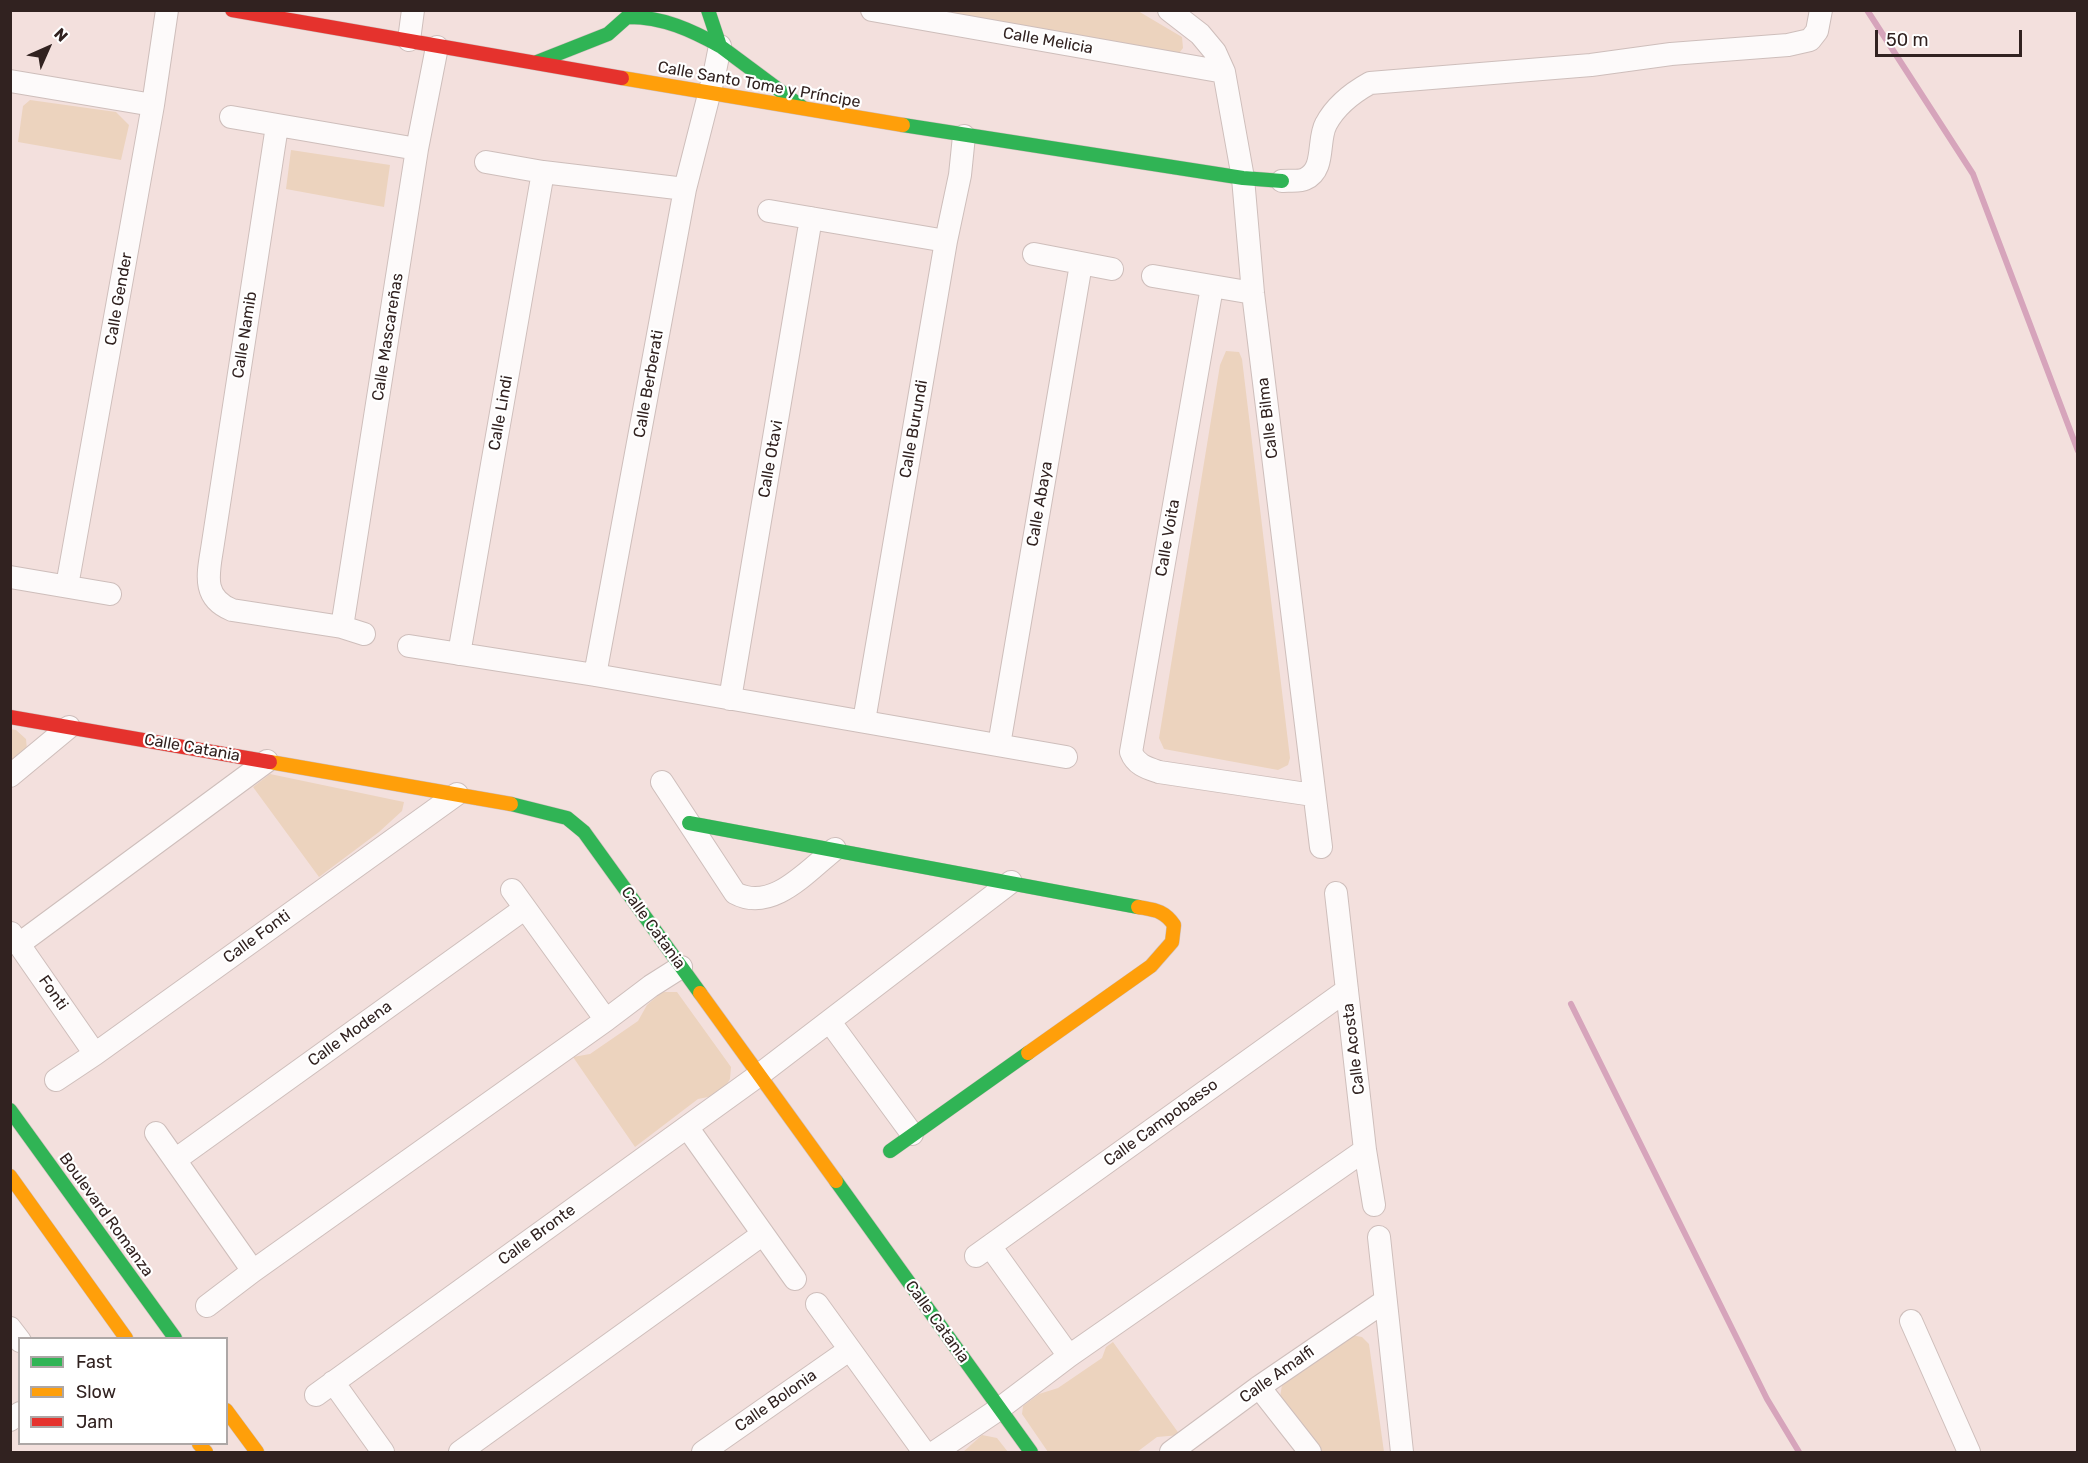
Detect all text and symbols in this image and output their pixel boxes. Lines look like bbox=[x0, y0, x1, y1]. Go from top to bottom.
north arrow bbox=[18, 18, 78, 78]
scale bar bbox=[1878, 18, 2025, 56]
text: N bbox=[50, 24, 72, 46]
street label: Calle Melicia bbox=[1001, 24, 1095, 58]
text: 50 m bbox=[1886, 29, 1929, 51]
street label: Calle Santo Tome y Príncipe bbox=[656, 58, 862, 112]
street label: Calle Gender bbox=[101, 251, 137, 347]
street label: Calle Mascareñas bbox=[368, 272, 408, 402]
street label: Calle Namib bbox=[229, 290, 261, 380]
street label: Calle Berberati bbox=[630, 329, 668, 439]
street label: Calle Lindi bbox=[485, 374, 517, 452]
street label: Calle Bilma bbox=[1253, 376, 1283, 460]
street label: Calle Burundi bbox=[896, 378, 932, 480]
street label: Calle Otavi bbox=[755, 419, 787, 499]
street label: Calle Abaya bbox=[1023, 460, 1057, 548]
street label: Calle Voita bbox=[1152, 498, 1184, 578]
street label: Calle Catania bbox=[143, 730, 241, 766]
street label: Calle Catania bbox=[617, 883, 689, 973]
street label: Calle Fonti bbox=[220, 906, 294, 968]
street label: Fonti bbox=[34, 972, 72, 1014]
street label: Calle Modena bbox=[304, 997, 396, 1071]
street label: Calle Acosta bbox=[1339, 1002, 1369, 1096]
street label: Calle Campobasso bbox=[1100, 1075, 1222, 1171]
street label: Boulevard Romanza bbox=[55, 1149, 157, 1281]
street label: Calle Bronte bbox=[495, 1201, 579, 1269]
street label: Calle Catania bbox=[901, 1277, 973, 1367]
legend bbox=[18, 1337, 228, 1445]
street label: Calle Amalfi bbox=[1236, 1342, 1318, 1408]
text: Fast bbox=[76, 1351, 112, 1373]
street label: Calle Bolonia bbox=[731, 1366, 821, 1436]
text: Slow bbox=[76, 1381, 116, 1403]
text: Jam bbox=[76, 1411, 113, 1433]

